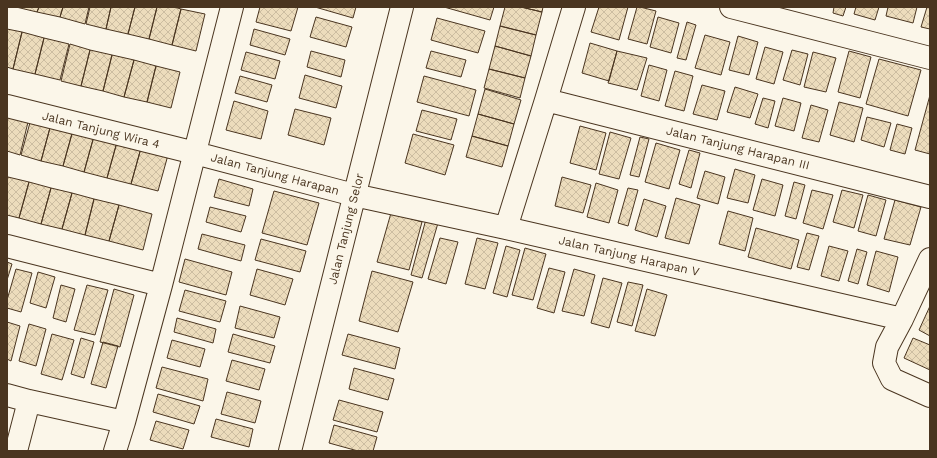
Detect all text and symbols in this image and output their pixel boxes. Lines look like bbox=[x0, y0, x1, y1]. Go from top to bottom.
street label: Jalan Tanjung Wira 4 bbox=[41, 109, 161, 151]
street label: Jalan Tanjung Harapan III bbox=[665, 123, 811, 173]
street label: Jalan Tanjung Harapan bbox=[209, 150, 341, 198]
street label: Jalan Tanjung Selor bbox=[325, 172, 367, 286]
street label: Jalan Tanjung Harapan V bbox=[557, 233, 701, 279]

